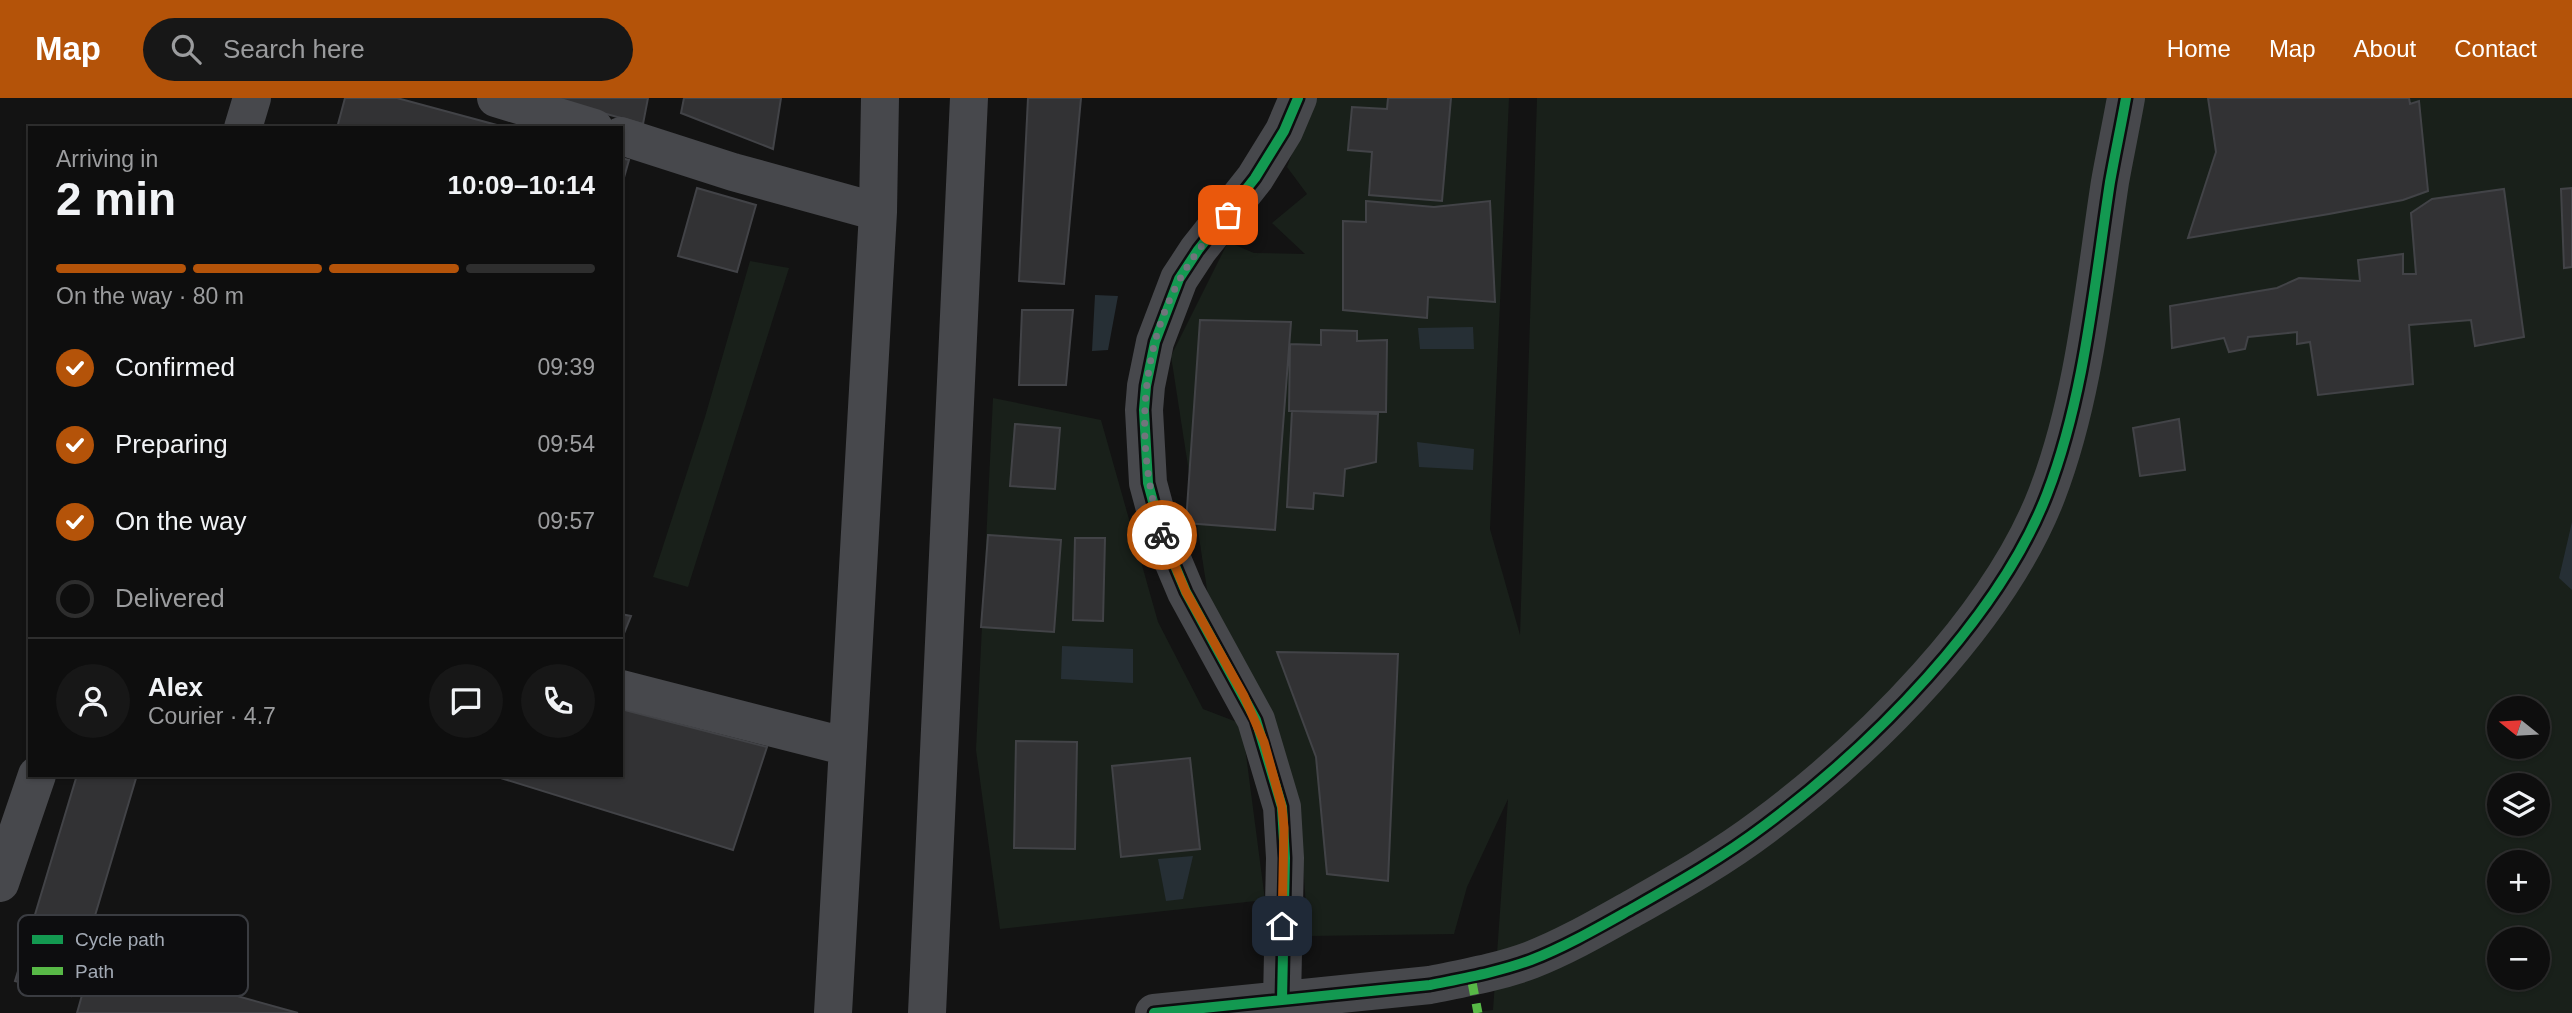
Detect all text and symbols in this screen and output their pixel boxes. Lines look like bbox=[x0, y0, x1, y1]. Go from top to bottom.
search box bbox=[143, 18, 633, 81]
text: Map bbox=[35, 30, 101, 67]
icon: search bbox=[167, 30, 205, 68]
text: Search here bbox=[223, 34, 365, 64]
text: Home bbox=[2167, 35, 2231, 62]
text: Map bbox=[2269, 35, 2316, 62]
text: About bbox=[2354, 35, 2416, 62]
text: Contact bbox=[2454, 35, 2537, 62]
text: Arriving in bbox=[56, 146, 158, 172]
text: 10:09–10:14 bbox=[448, 170, 595, 200]
text: 2 min bbox=[56, 173, 176, 225]
pin bbox=[1198, 185, 1258, 245]
icon: bag bbox=[1209, 196, 1247, 234]
text: On the way · 80 m bbox=[56, 283, 244, 309]
icon: check bbox=[56, 349, 94, 387]
text: Confirmed bbox=[115, 352, 235, 382]
text: 09:39 bbox=[537, 354, 595, 380]
icon: check bbox=[56, 426, 94, 464]
text: Preparing bbox=[115, 429, 228, 459]
text: 09:54 bbox=[537, 431, 595, 457]
courier bbox=[1127, 500, 1197, 570]
icon: check bbox=[56, 503, 94, 541]
text: On the way bbox=[115, 506, 247, 536]
text: 09:57 bbox=[537, 508, 595, 534]
icon: bike bbox=[1143, 516, 1181, 554]
text: Delivered bbox=[115, 583, 225, 613]
button: person bbox=[56, 664, 130, 738]
button: chat bbox=[429, 664, 503, 738]
button: phone bbox=[521, 664, 595, 738]
text: Alex bbox=[148, 672, 203, 702]
north arrow bbox=[2487, 696, 2550, 760]
map controls bbox=[2487, 696, 2550, 990]
text: Courier · 4.7 bbox=[148, 703, 276, 729]
button: layers bbox=[2487, 773, 2550, 836]
button: + bbox=[2487, 850, 2550, 913]
pin bbox=[1252, 896, 1312, 956]
icon: home bbox=[1263, 907, 1301, 945]
legend bbox=[18, 915, 248, 996]
button: − bbox=[2487, 927, 2550, 990]
text: Cycle path bbox=[75, 929, 165, 950]
text: Path bbox=[75, 961, 114, 982]

